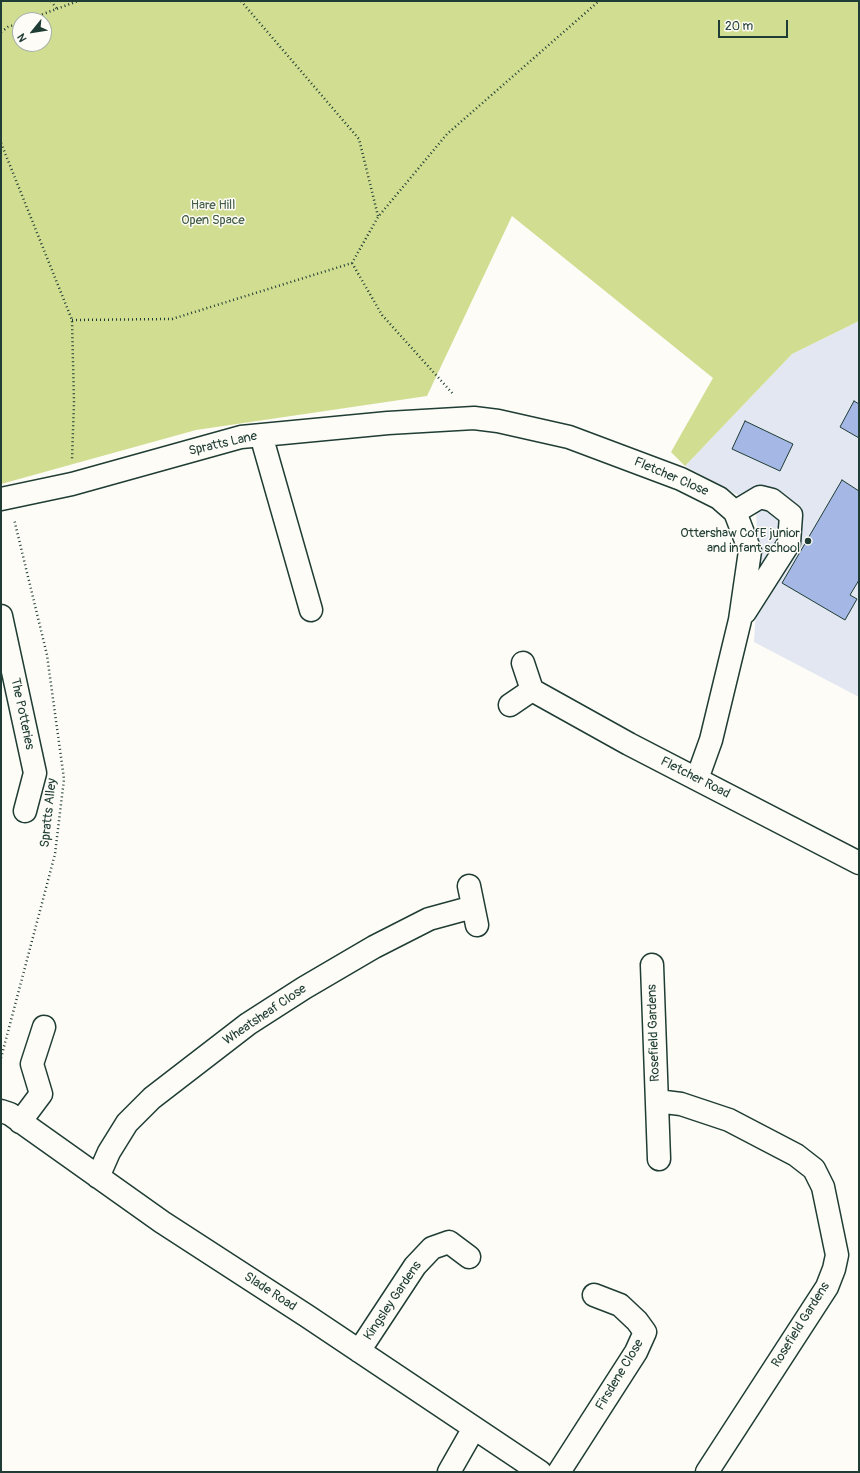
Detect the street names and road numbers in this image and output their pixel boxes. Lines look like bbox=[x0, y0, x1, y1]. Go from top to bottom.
street label: Spratts Lane bbox=[187, 429, 259, 459]
street label: Fletcher Close bbox=[631, 454, 711, 500]
street label: The Potteries bbox=[7, 677, 37, 751]
street label: Fletcher Road bbox=[658, 754, 732, 802]
street label: Spratts Alley bbox=[38, 778, 60, 848]
street label: Wheatsheaf Close bbox=[220, 981, 310, 1049]
street label: Rosefield Gardens bbox=[645, 984, 663, 1082]
street label: Kingsley Gardens bbox=[361, 1258, 425, 1344]
street label: Slade Road bbox=[241, 1269, 299, 1315]
street label: Rosefield Gardens bbox=[769, 1279, 833, 1371]
street label: Firsdene Close bbox=[593, 1337, 647, 1413]

